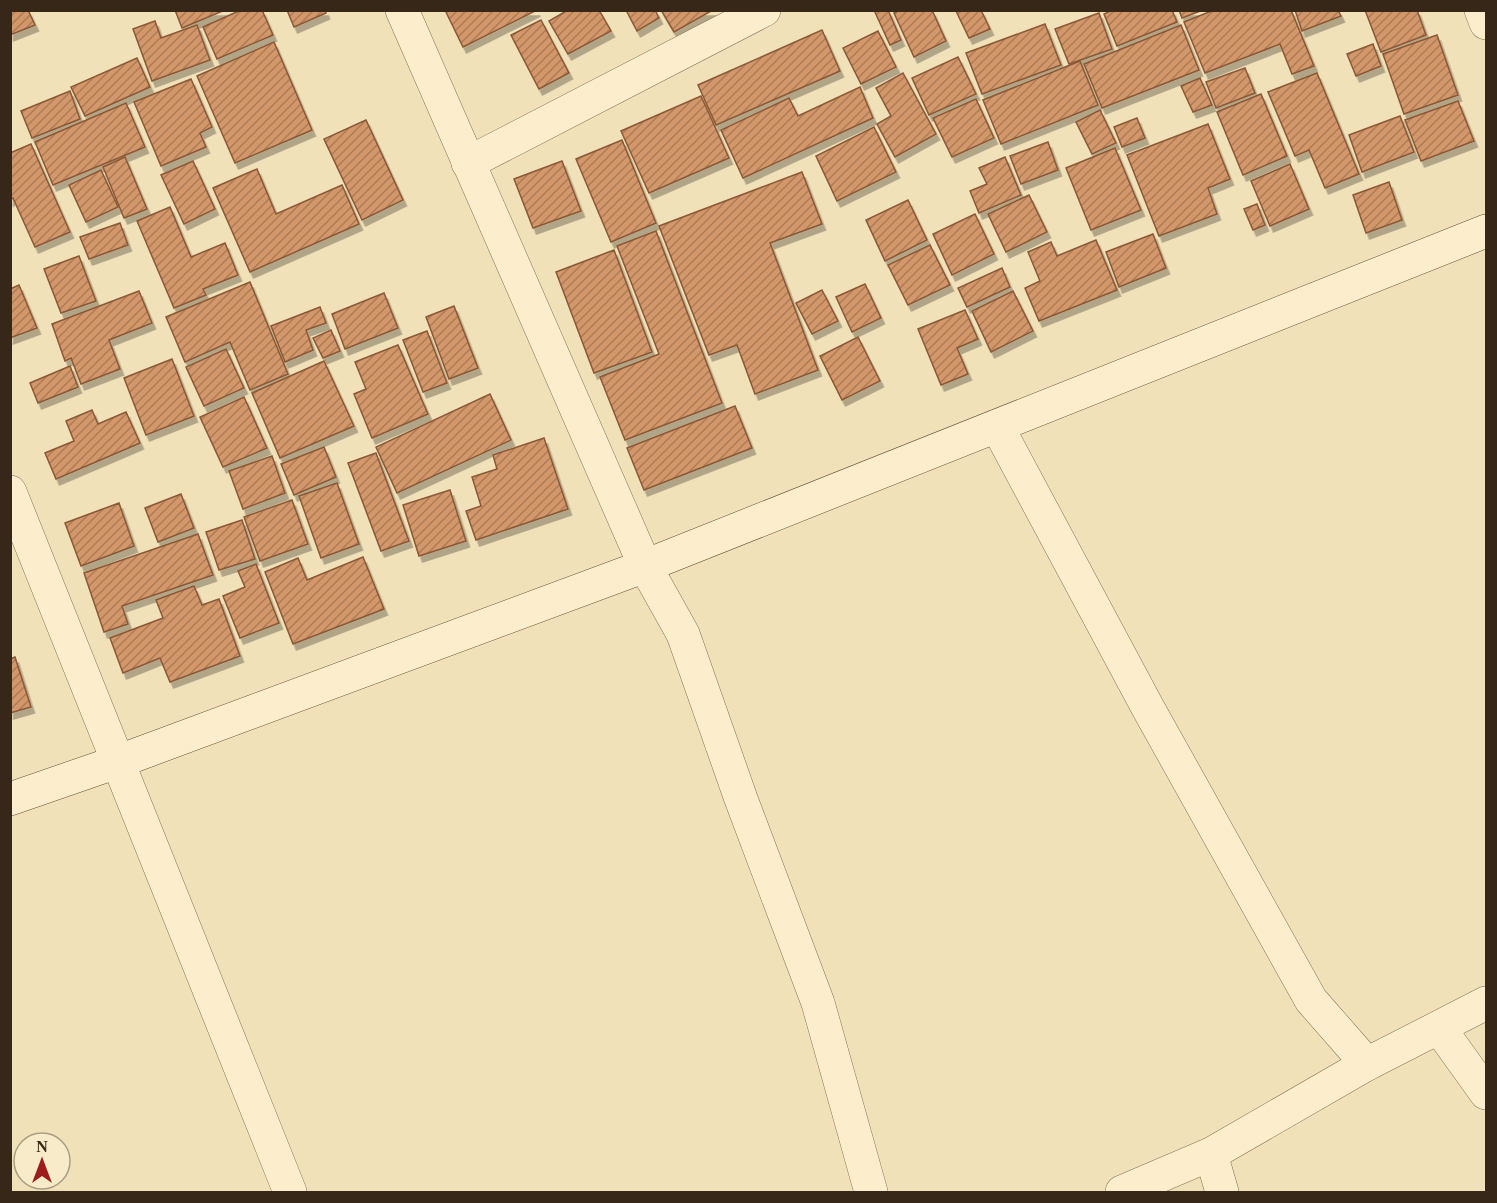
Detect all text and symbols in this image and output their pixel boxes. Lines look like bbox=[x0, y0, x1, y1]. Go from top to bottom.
north arrow bbox=[12, 1131, 72, 1191]
text: N bbox=[36, 1138, 48, 1155]

